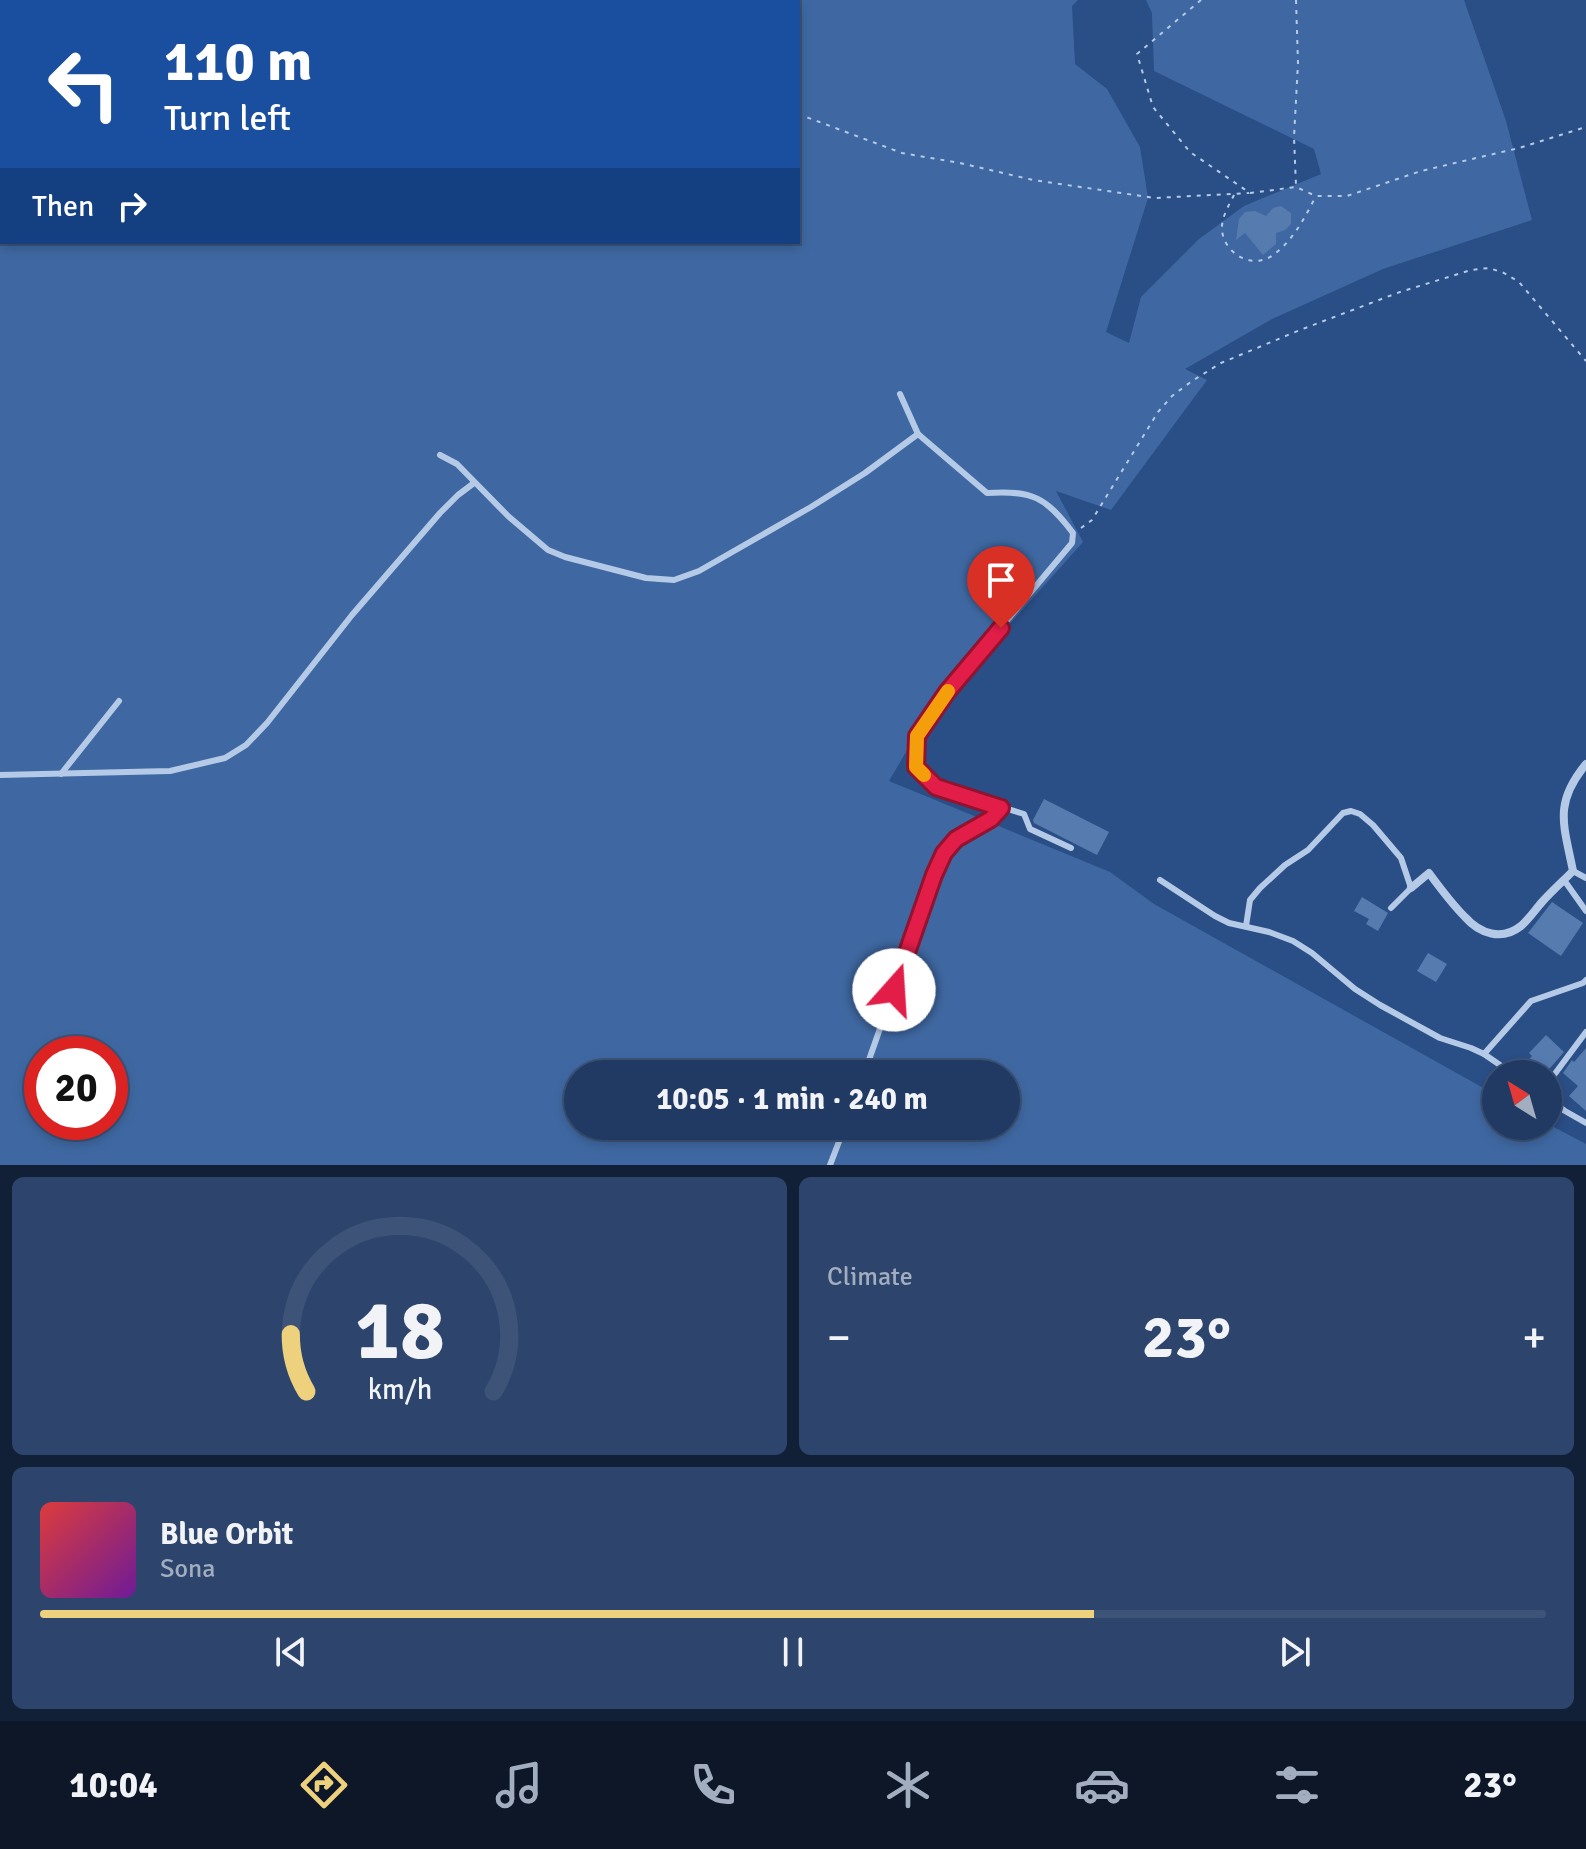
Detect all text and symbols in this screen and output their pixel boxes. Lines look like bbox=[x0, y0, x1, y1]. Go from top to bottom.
text: 110 m bbox=[164, 27, 312, 96]
icon: left bbox=[32, 32, 136, 136]
text: Turn left bbox=[164, 96, 291, 141]
icon: right bbox=[110, 184, 154, 228]
text: Then bbox=[32, 188, 94, 225]
pin bbox=[967, 546, 1035, 628]
icon: arrive bbox=[979, 558, 1023, 602]
position arrow bbox=[852, 948, 936, 1032]
speed limit sign: 20 bbox=[24, 1036, 128, 1140]
north arrow bbox=[1482, 1060, 1562, 1140]
map controls bbox=[1482, 1060, 1562, 1140]
text: 10:05 · 1 min · 240 m bbox=[656, 1081, 928, 1118]
text: Climate bbox=[827, 1261, 913, 1293]
text: 18 bbox=[355, 1280, 444, 1382]
text: 23° bbox=[1142, 1301, 1231, 1375]
text: − bbox=[827, 1311, 851, 1365]
text: + bbox=[1522, 1311, 1546, 1365]
text: km/h bbox=[367, 1372, 432, 1407]
text: Blue Orbit bbox=[160, 1516, 293, 1553]
text: Sona bbox=[160, 1553, 215, 1585]
icon: previous bbox=[269, 1630, 313, 1674]
icon: pause bbox=[771, 1630, 815, 1674]
icon: next bbox=[1273, 1630, 1317, 1674]
icon: directions bbox=[296, 1757, 352, 1813]
icon: music bbox=[491, 1757, 547, 1813]
icon: phone bbox=[685, 1757, 741, 1813]
icon: climate bbox=[880, 1757, 936, 1813]
icon: car bbox=[1074, 1757, 1130, 1813]
icon: filters bbox=[1269, 1757, 1325, 1813]
text: 10:04 bbox=[69, 1763, 158, 1808]
text: 23° bbox=[1463, 1763, 1517, 1808]

